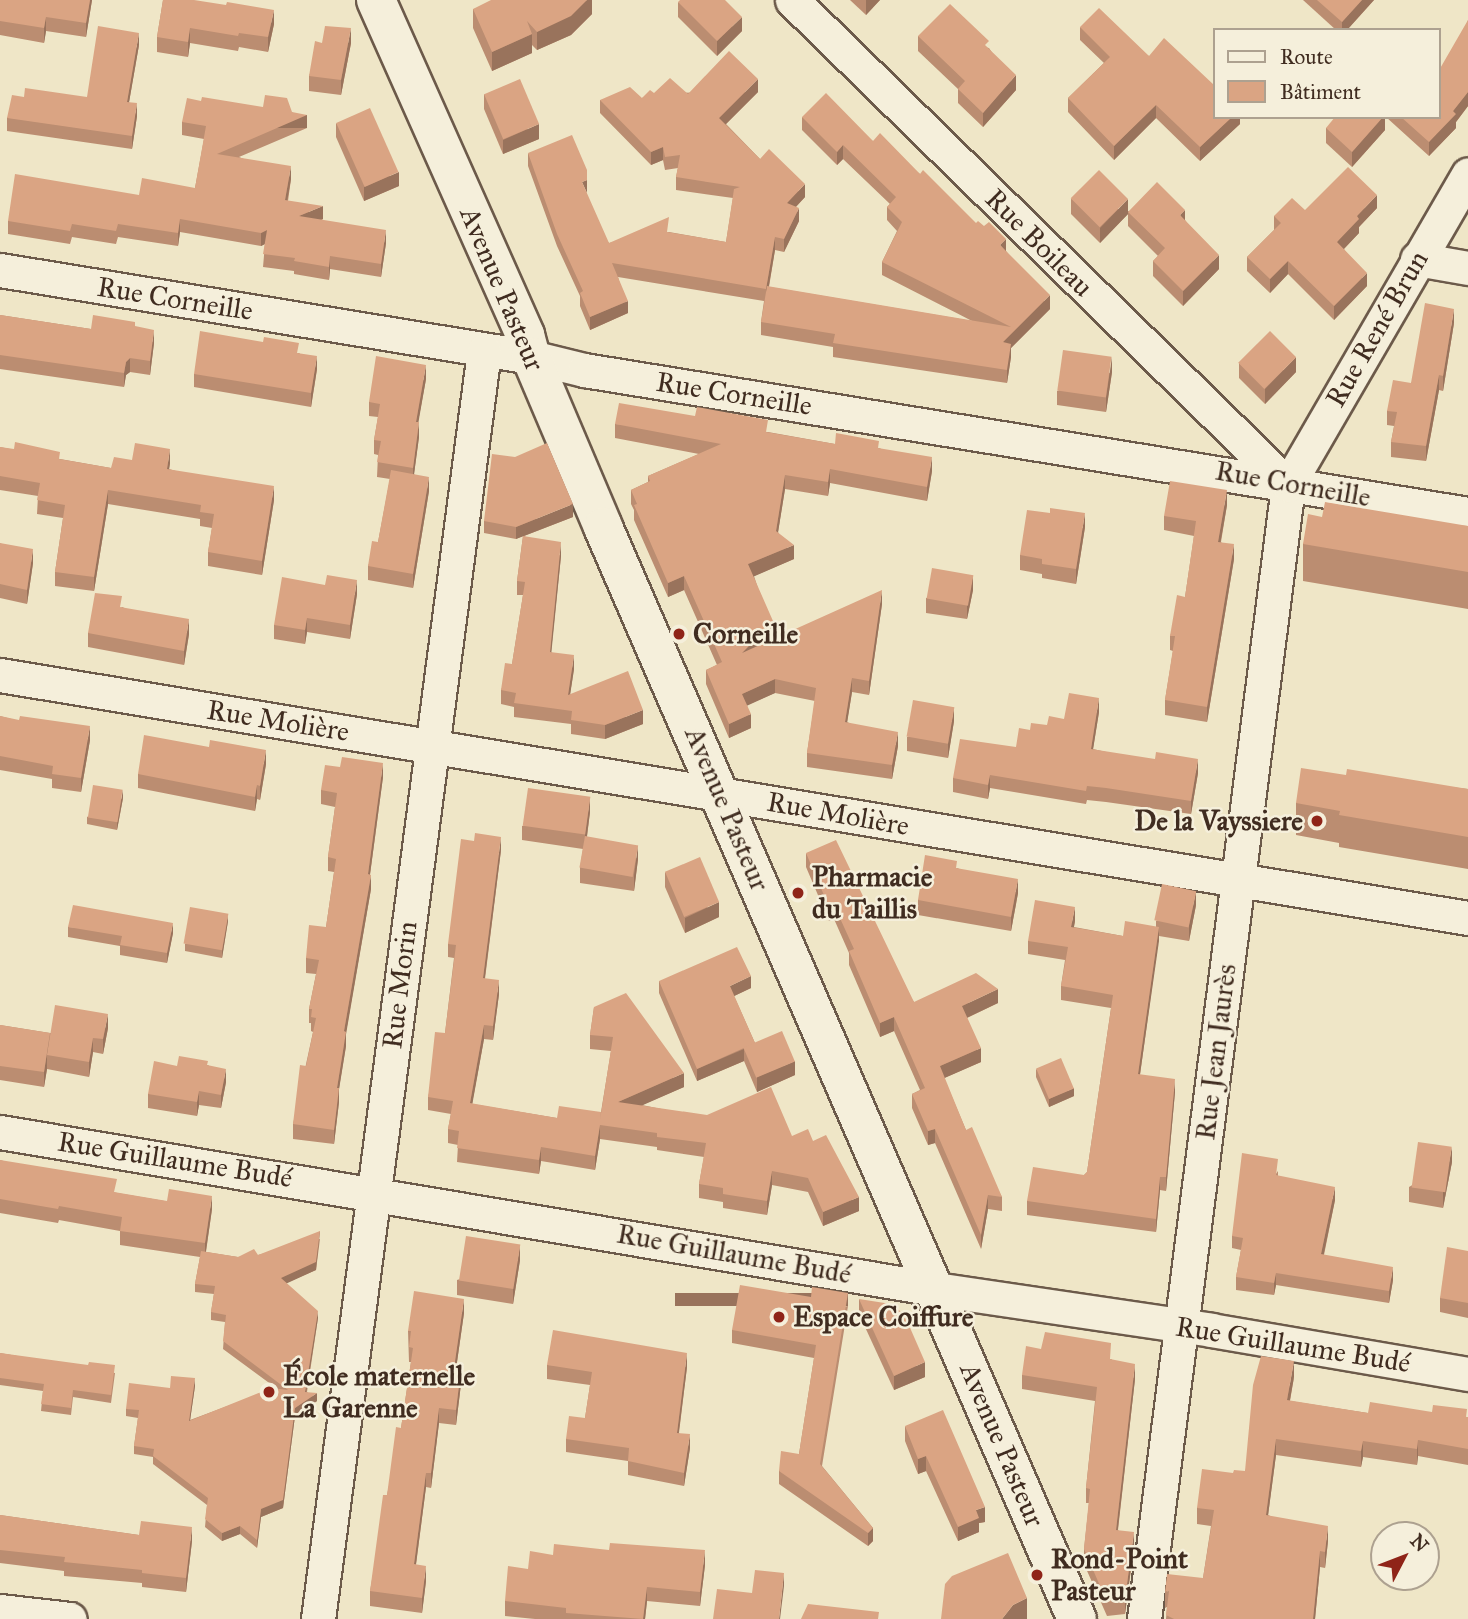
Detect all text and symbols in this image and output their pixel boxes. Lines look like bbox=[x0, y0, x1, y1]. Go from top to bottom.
legend bbox=[1212, 28, 1440, 119]
text: Route bbox=[1280, 44, 1333, 70]
text: Bâtiment bbox=[1280, 79, 1361, 105]
street label: Rue Boileau bbox=[978, 182, 1100, 304]
street label: Avenue Pasteur bbox=[452, 202, 552, 376]
street label: Rue René Brun bbox=[1319, 245, 1435, 413]
street label: Rue Corneille bbox=[95, 270, 255, 328]
street label: Rue Corneille bbox=[654, 365, 814, 423]
street label: Rue Corneille bbox=[1213, 454, 1373, 514]
place label: Corneille bbox=[693, 617, 798, 651]
marker: Corneille bbox=[671, 626, 687, 642]
street label: Rue Molière bbox=[204, 693, 352, 749]
street label: Avenue Pasteur bbox=[677, 722, 777, 896]
street label: Rue Molière bbox=[764, 785, 912, 843]
place label: De la Vayssiere bbox=[1134, 804, 1303, 838]
marker: De la Vayssiere bbox=[1309, 813, 1325, 829]
place label: Pharmacie du Taillis bbox=[812, 860, 932, 926]
marker: Pharmacie du Taillis bbox=[790, 885, 806, 901]
street label: Rue Morin bbox=[376, 919, 424, 1051]
street label: Rue Jean Jaurès bbox=[1189, 962, 1243, 1142]
street label: Rue Guillaume Budé bbox=[55, 1125, 295, 1195]
street label: Rue Guillaume Budé bbox=[614, 1217, 854, 1291]
place label: Espace Coiffure bbox=[793, 1300, 973, 1334]
marker: Espace Coiffure bbox=[771, 1309, 787, 1325]
street label: Rue Guillaume Budé bbox=[1173, 1310, 1413, 1380]
street label: Avenue Pasteur bbox=[952, 1358, 1052, 1532]
place label: École maternelle La Garenne bbox=[283, 1359, 475, 1425]
marker: École maternelle La Garenne bbox=[261, 1384, 277, 1400]
north arrow bbox=[1370, 1521, 1440, 1591]
text: N bbox=[1406, 1529, 1433, 1557]
place label: Rond-Point Pasteur bbox=[1051, 1542, 1188, 1608]
marker: Rond-Point Pasteur bbox=[1029, 1567, 1045, 1583]

